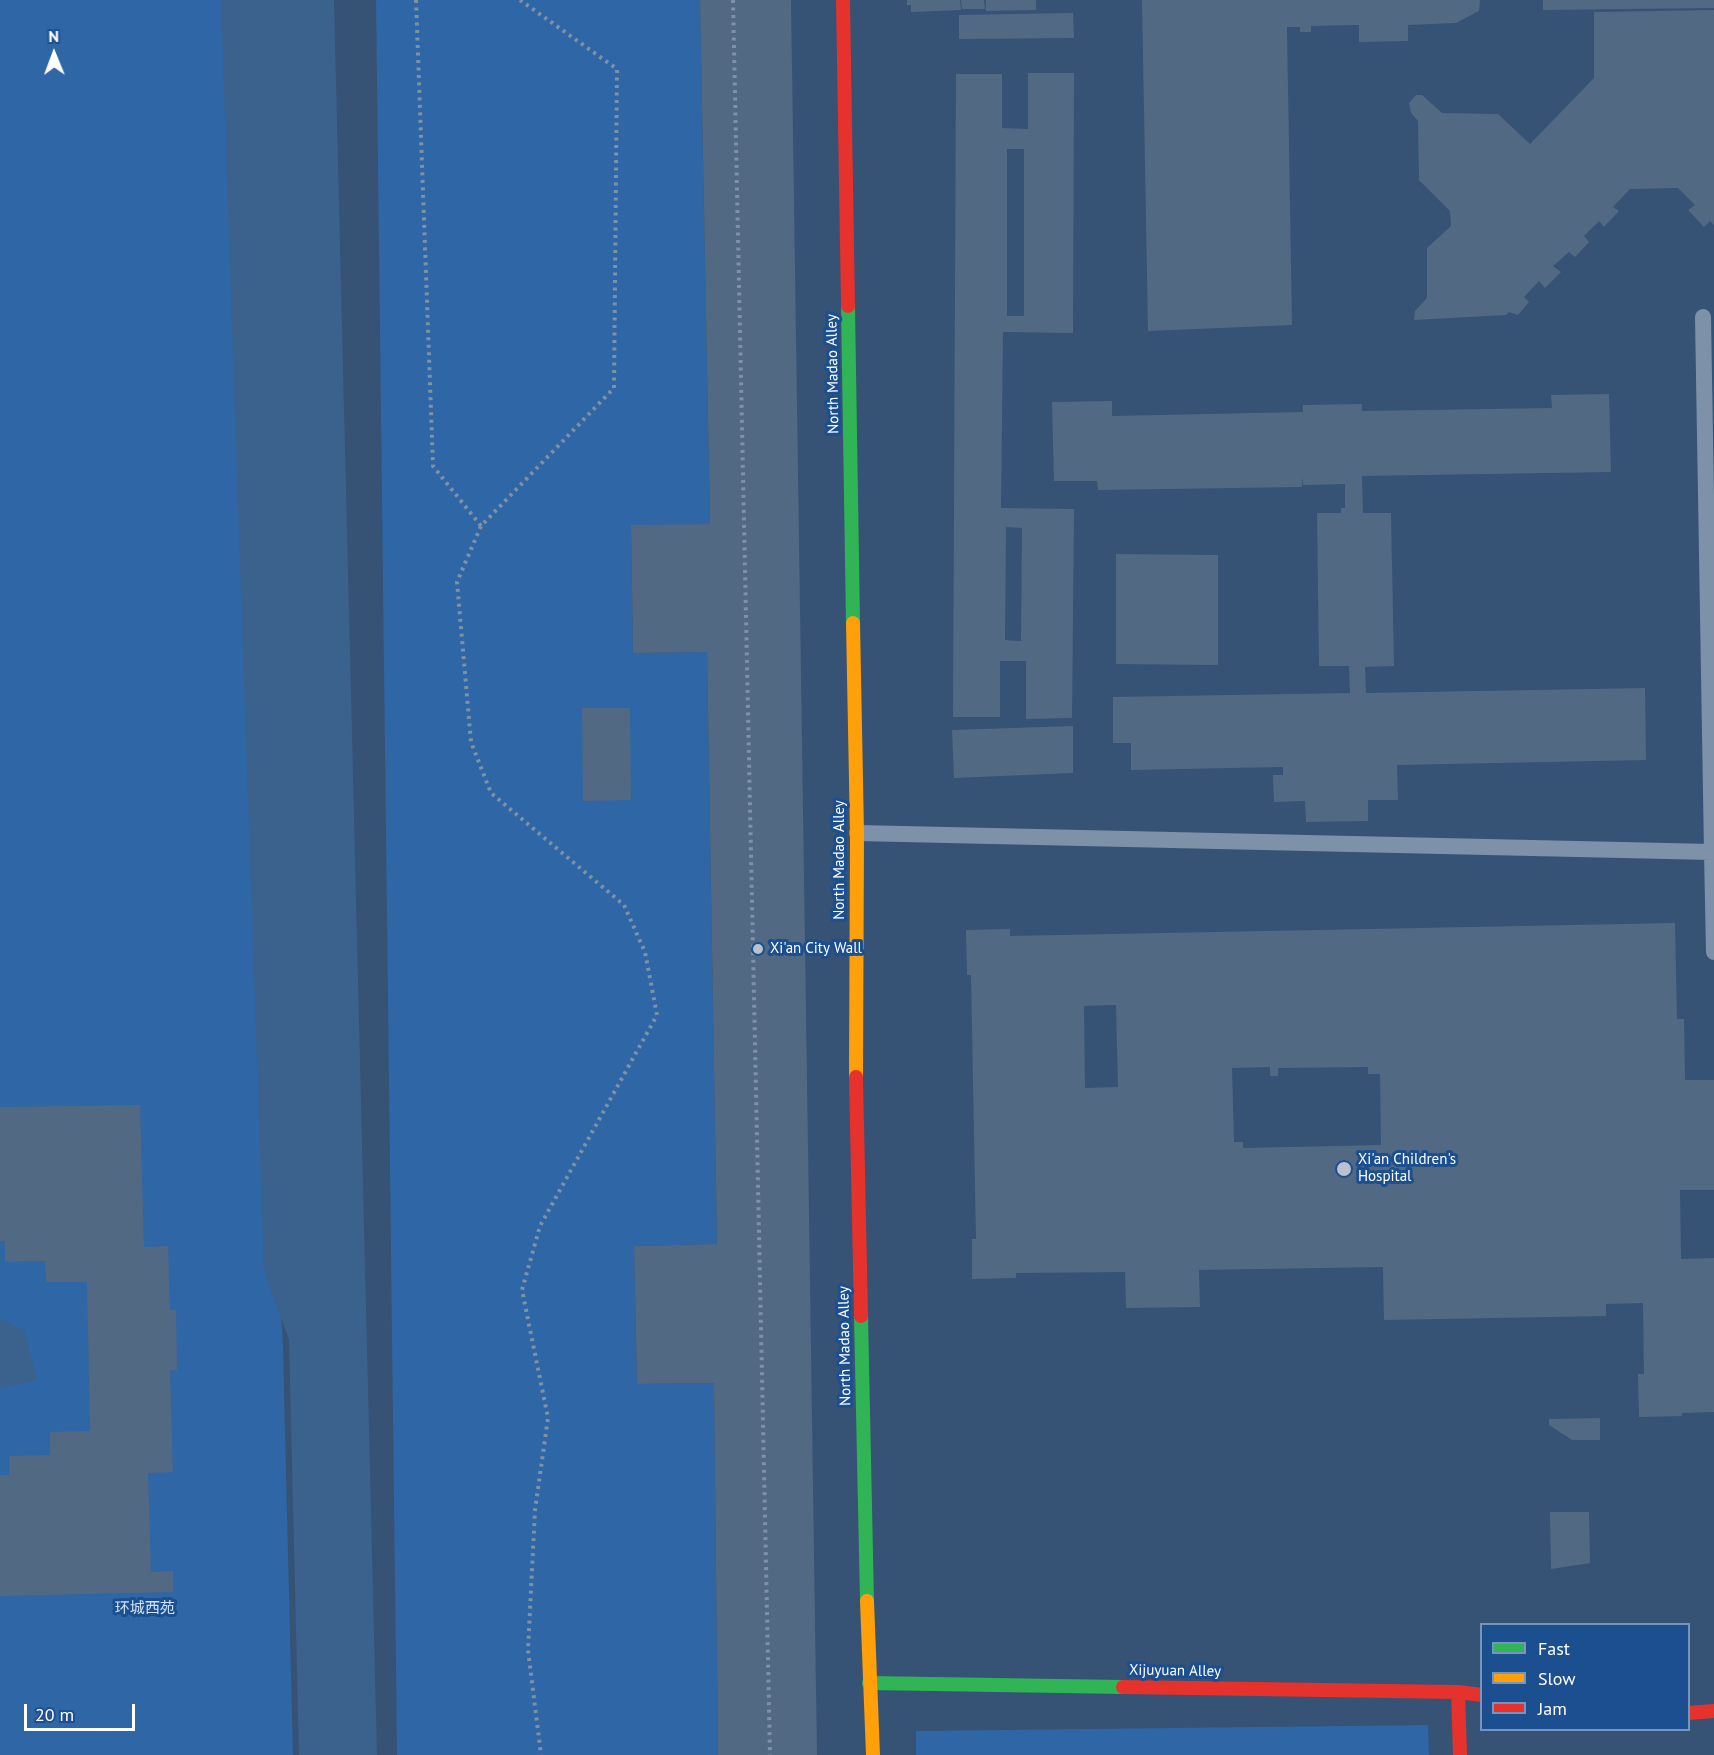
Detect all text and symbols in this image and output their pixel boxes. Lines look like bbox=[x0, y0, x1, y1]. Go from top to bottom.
north arrow bbox=[24, 24, 84, 84]
text: N bbox=[48, 26, 59, 46]
street label: North Madao Alley bbox=[823, 314, 843, 434]
street label: North Madao Alley bbox=[831, 800, 849, 920]
place label: Xi'an City Wall bbox=[770, 940, 862, 958]
marker: Xi'an City Wall bbox=[751, 942, 765, 956]
place label: Xi'an Children's Hospital bbox=[1358, 1151, 1456, 1186]
marker: Xi'an Children's Hospital bbox=[1335, 1160, 1353, 1178]
street label: North Madao Alley bbox=[835, 1286, 855, 1406]
park label: 环城西苑 bbox=[115, 1600, 175, 1618]
legend bbox=[1480, 1623, 1690, 1731]
text: Fast bbox=[1538, 1637, 1570, 1660]
street label: Xijuyuan Alley bbox=[1129, 1661, 1221, 1681]
text: Slow bbox=[1538, 1667, 1576, 1690]
scale bar bbox=[27, 1692, 138, 1730]
text: Jam bbox=[1538, 1697, 1567, 1720]
text: 20 m bbox=[35, 1703, 74, 1726]

